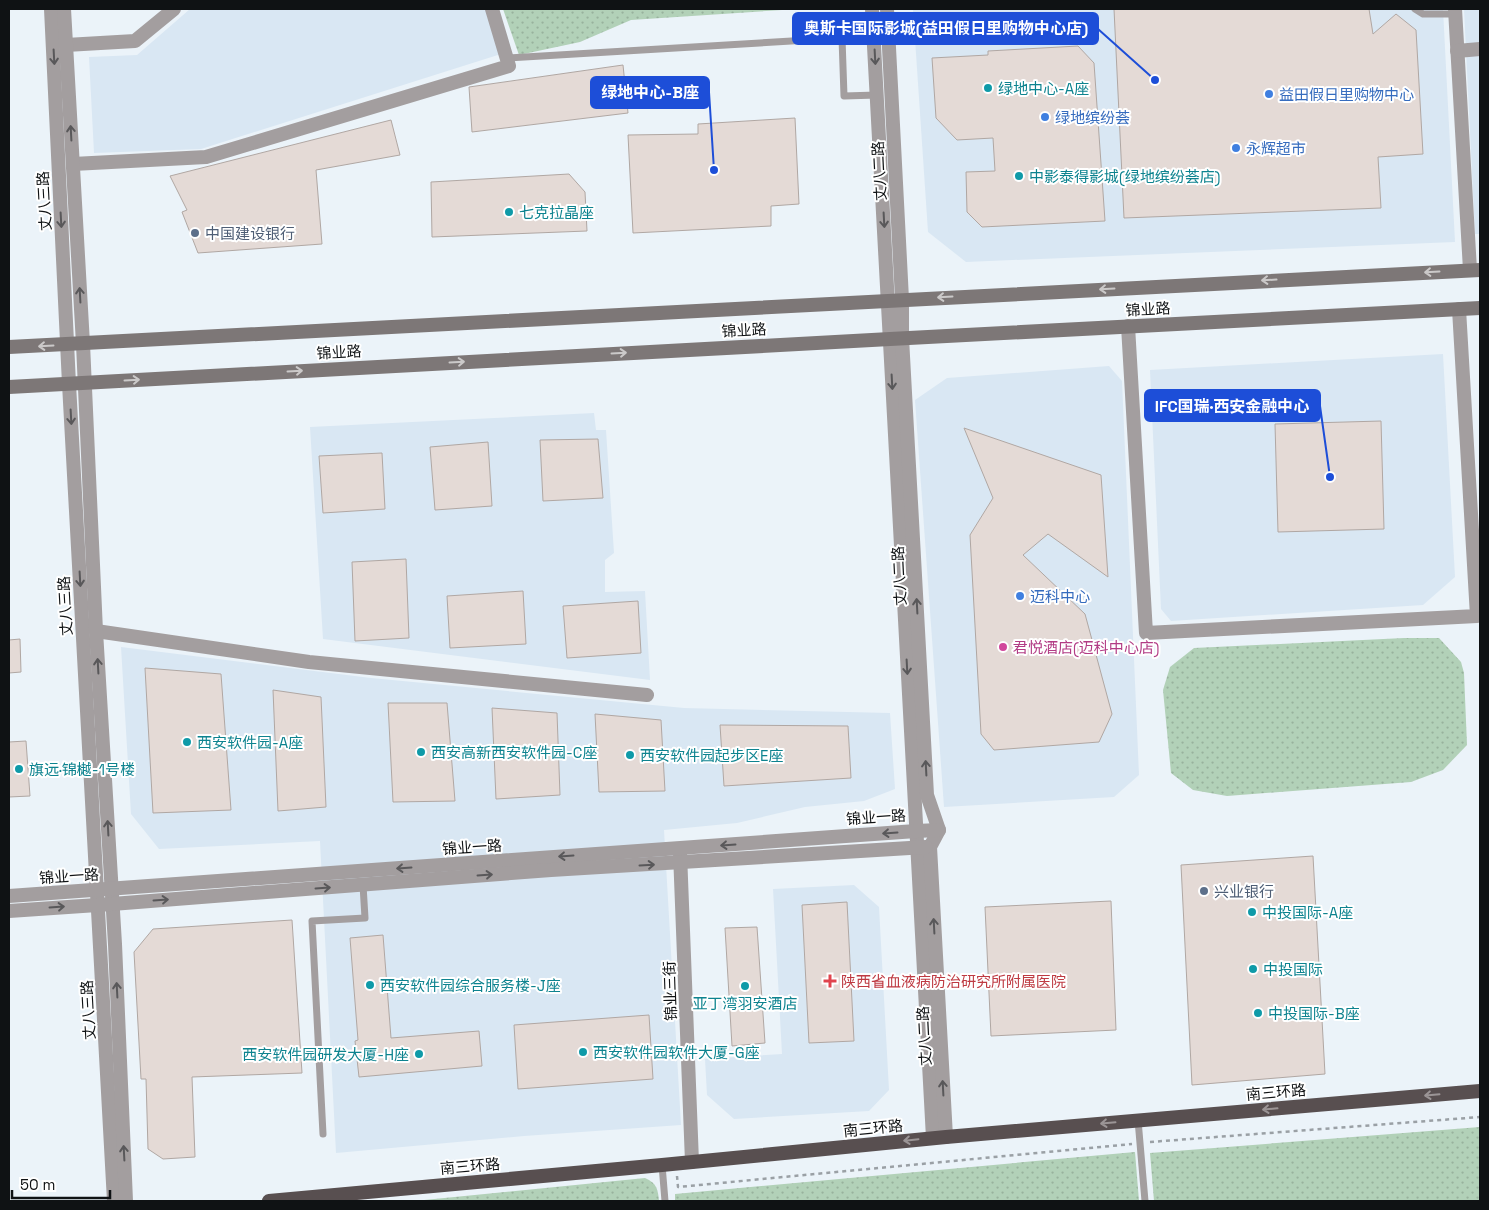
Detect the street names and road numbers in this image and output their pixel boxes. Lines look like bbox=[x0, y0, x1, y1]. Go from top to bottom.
street label: 丈八二路 bbox=[868, 141, 890, 201]
street label: 丈八三路 bbox=[33, 171, 55, 231]
street label: 锦业路 bbox=[1125, 298, 1171, 320]
street label: 锦业路 bbox=[721, 319, 767, 341]
street label: 锦业路 bbox=[316, 341, 362, 363]
street label: 丈八二路 bbox=[888, 546, 910, 606]
street label: 丈八三路 bbox=[54, 576, 76, 636]
street label: 锦业一路 bbox=[845, 805, 907, 829]
street label: 锦业一路 bbox=[441, 835, 503, 859]
street label: 锦业一路 bbox=[38, 864, 100, 888]
street label: 锦业三街 bbox=[659, 961, 681, 1021]
street label: 丈八三路 bbox=[77, 980, 99, 1040]
street label: 丈八二路 bbox=[913, 1006, 935, 1066]
street label: 南三环路 bbox=[1245, 1080, 1307, 1104]
street label: 南三环路 bbox=[842, 1115, 904, 1141]
street label: 南三环路 bbox=[439, 1154, 501, 1178]

